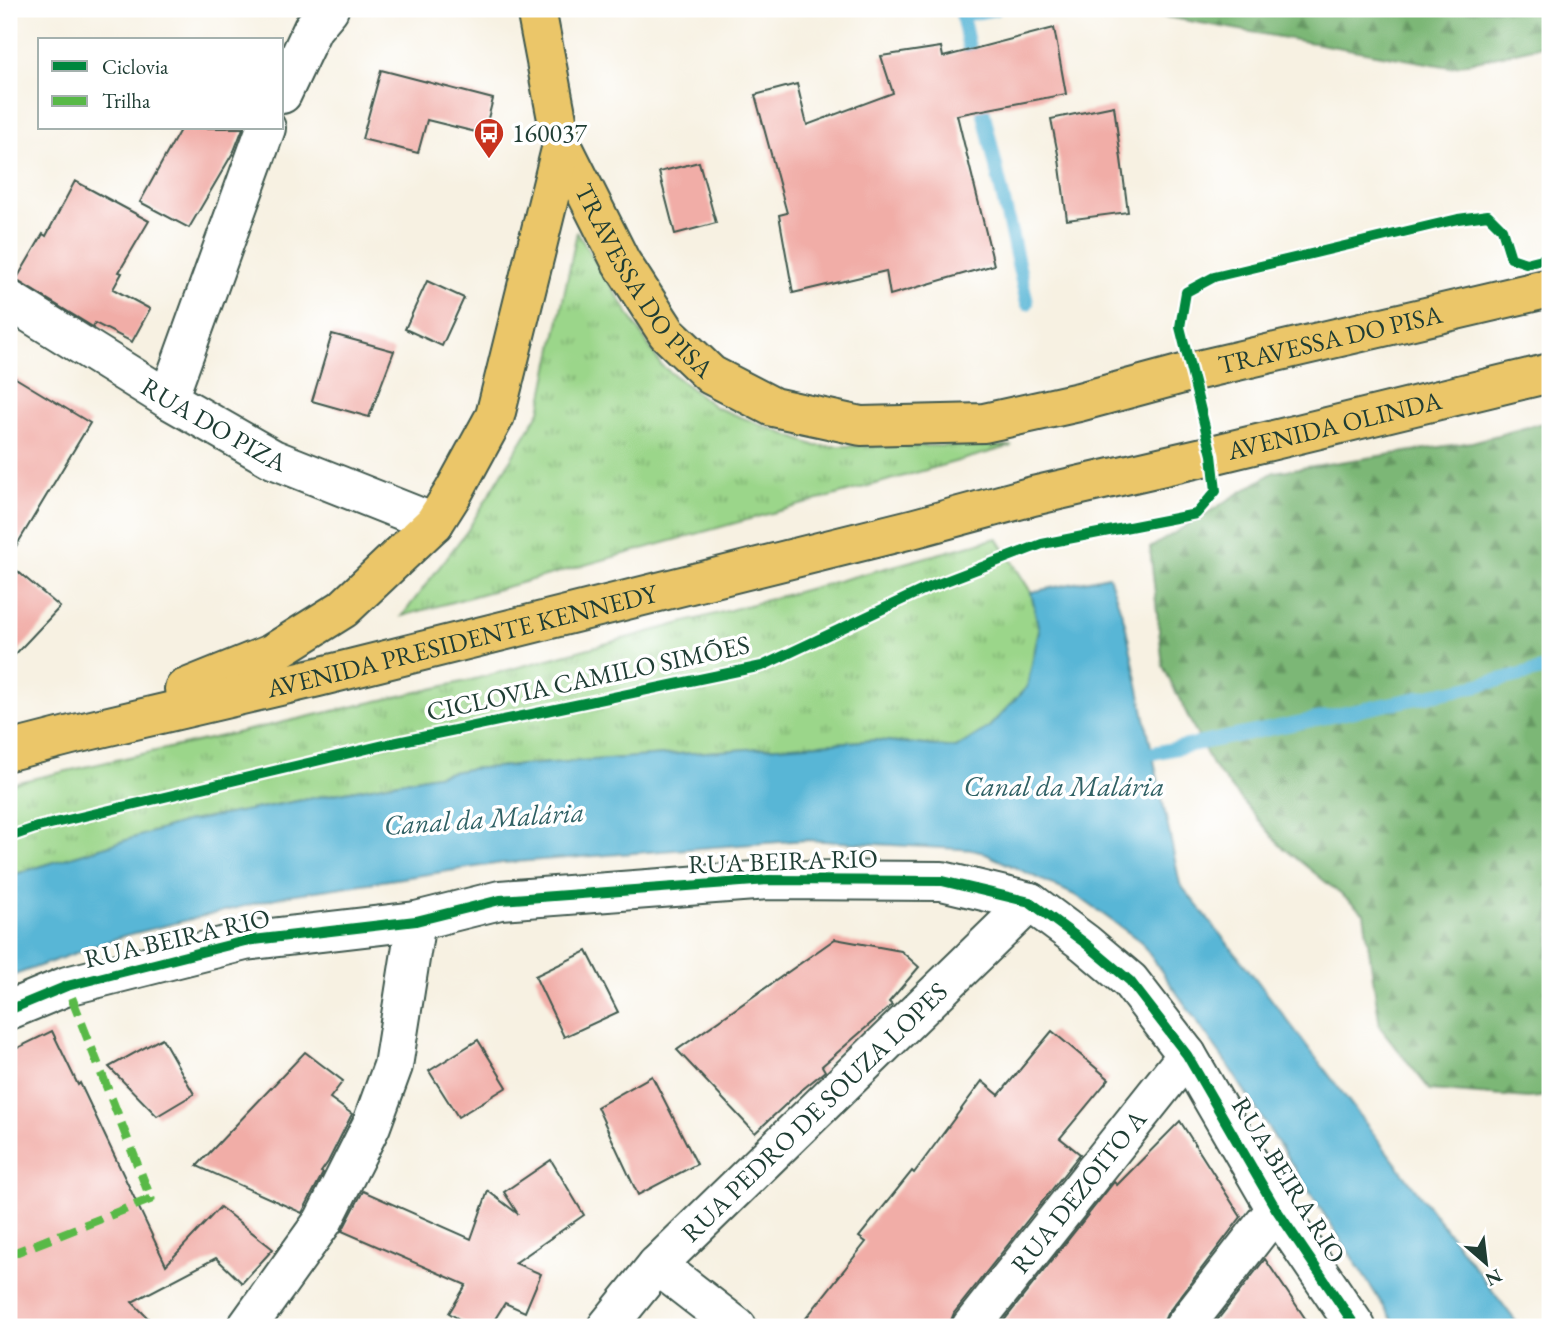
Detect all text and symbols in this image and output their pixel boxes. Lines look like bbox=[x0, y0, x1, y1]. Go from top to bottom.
legend bbox=[38, 38, 284, 130]
text: Ciclovia bbox=[102, 53, 169, 80]
text: Trilha bbox=[102, 87, 151, 114]
bus stop icon: 160037 bbox=[472, 116, 506, 160]
place label: 160037 bbox=[512, 116, 587, 150]
street label: TRAVESSA DO PISA bbox=[567, 178, 722, 386]
street label: TRAVESSA DO PISA bbox=[1215, 297, 1446, 382]
street label: RUA DO PIZA bbox=[135, 369, 292, 480]
street label: AVENIDA OLINDA bbox=[1223, 383, 1446, 468]
street label: AVENIDA PRESIDENTE KENNEDY bbox=[262, 576, 662, 706]
street label: CICLOVIA CAMILO SIMÕES bbox=[423, 627, 753, 729]
water label: Canal da Malária bbox=[964, 768, 1164, 804]
water label: Canal da Malária bbox=[383, 793, 585, 843]
street label: RUA BEIRA RIO bbox=[688, 841, 878, 881]
street label: RUA BEIRA RIO bbox=[81, 900, 273, 976]
street label: RUA PEDRO DE SOUZA LOPES bbox=[674, 975, 955, 1249]
street label: RUA BEIRA RIO bbox=[1224, 1091, 1354, 1269]
street label: RUA DEZOITO A bbox=[1003, 1102, 1155, 1280]
north arrow bbox=[1450, 1228, 1520, 1298]
text: N bbox=[1481, 1263, 1506, 1293]

